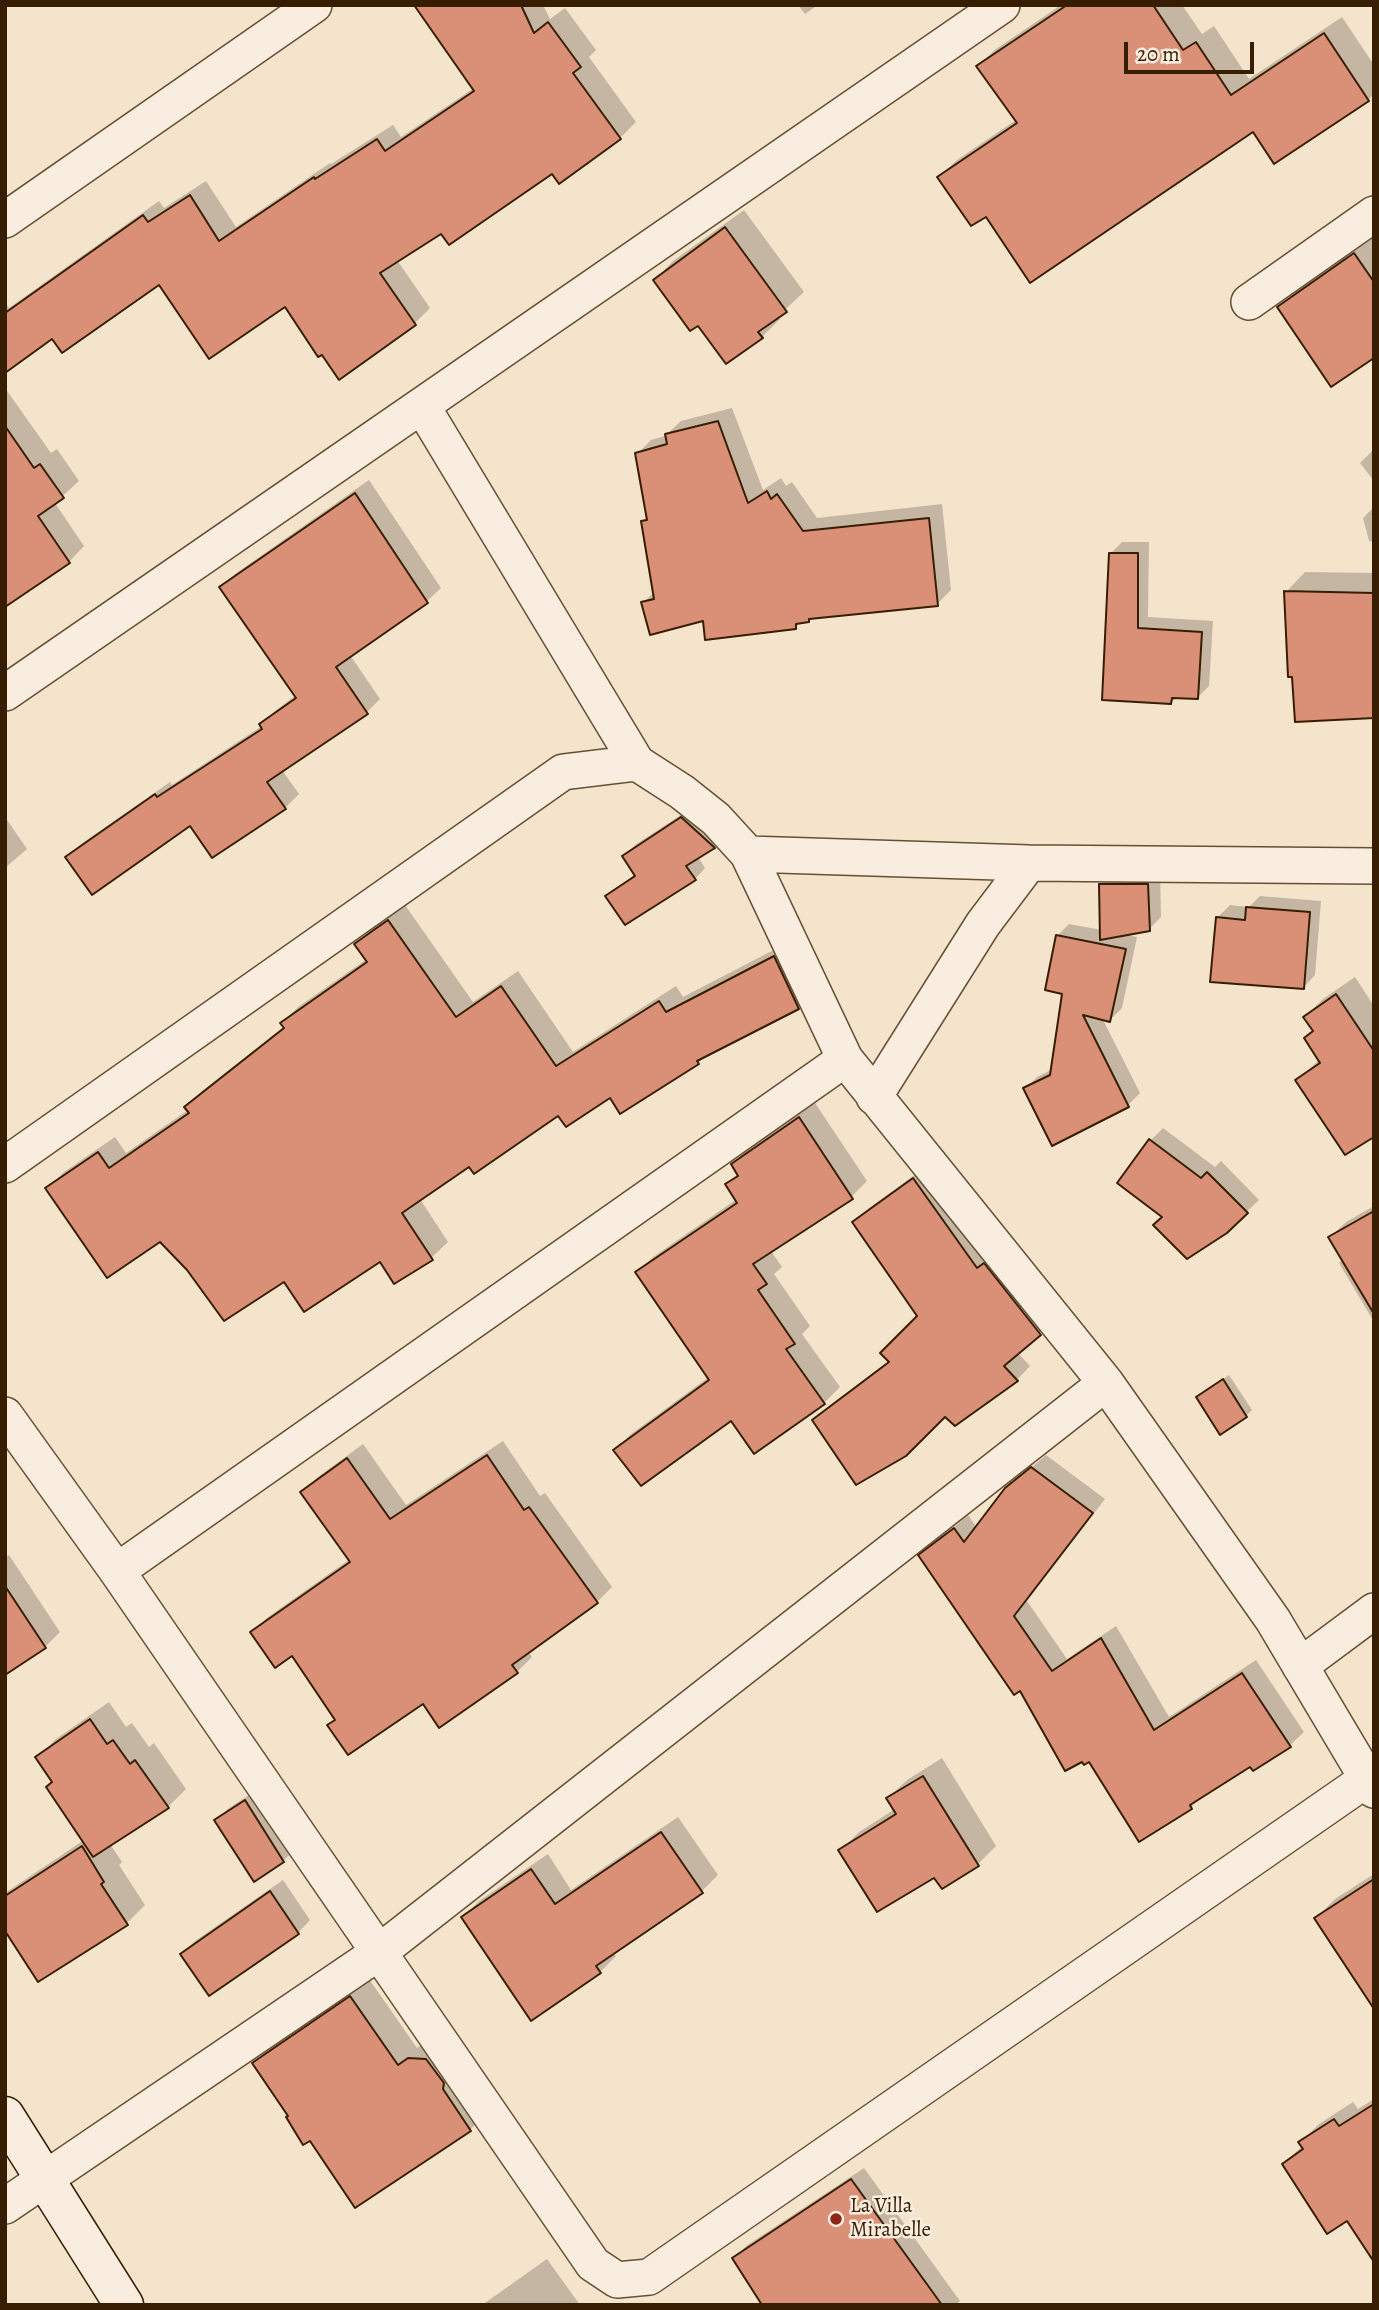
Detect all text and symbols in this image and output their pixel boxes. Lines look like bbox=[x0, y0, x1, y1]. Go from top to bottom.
scale bar bbox=[1127, 28, 1256, 72]
text: 20 m bbox=[1137, 40, 1180, 68]
place label: La Villa Mirabelle bbox=[850, 2194, 931, 2244]
marker: La Villa Mirabelle bbox=[828, 2211, 844, 2227]

